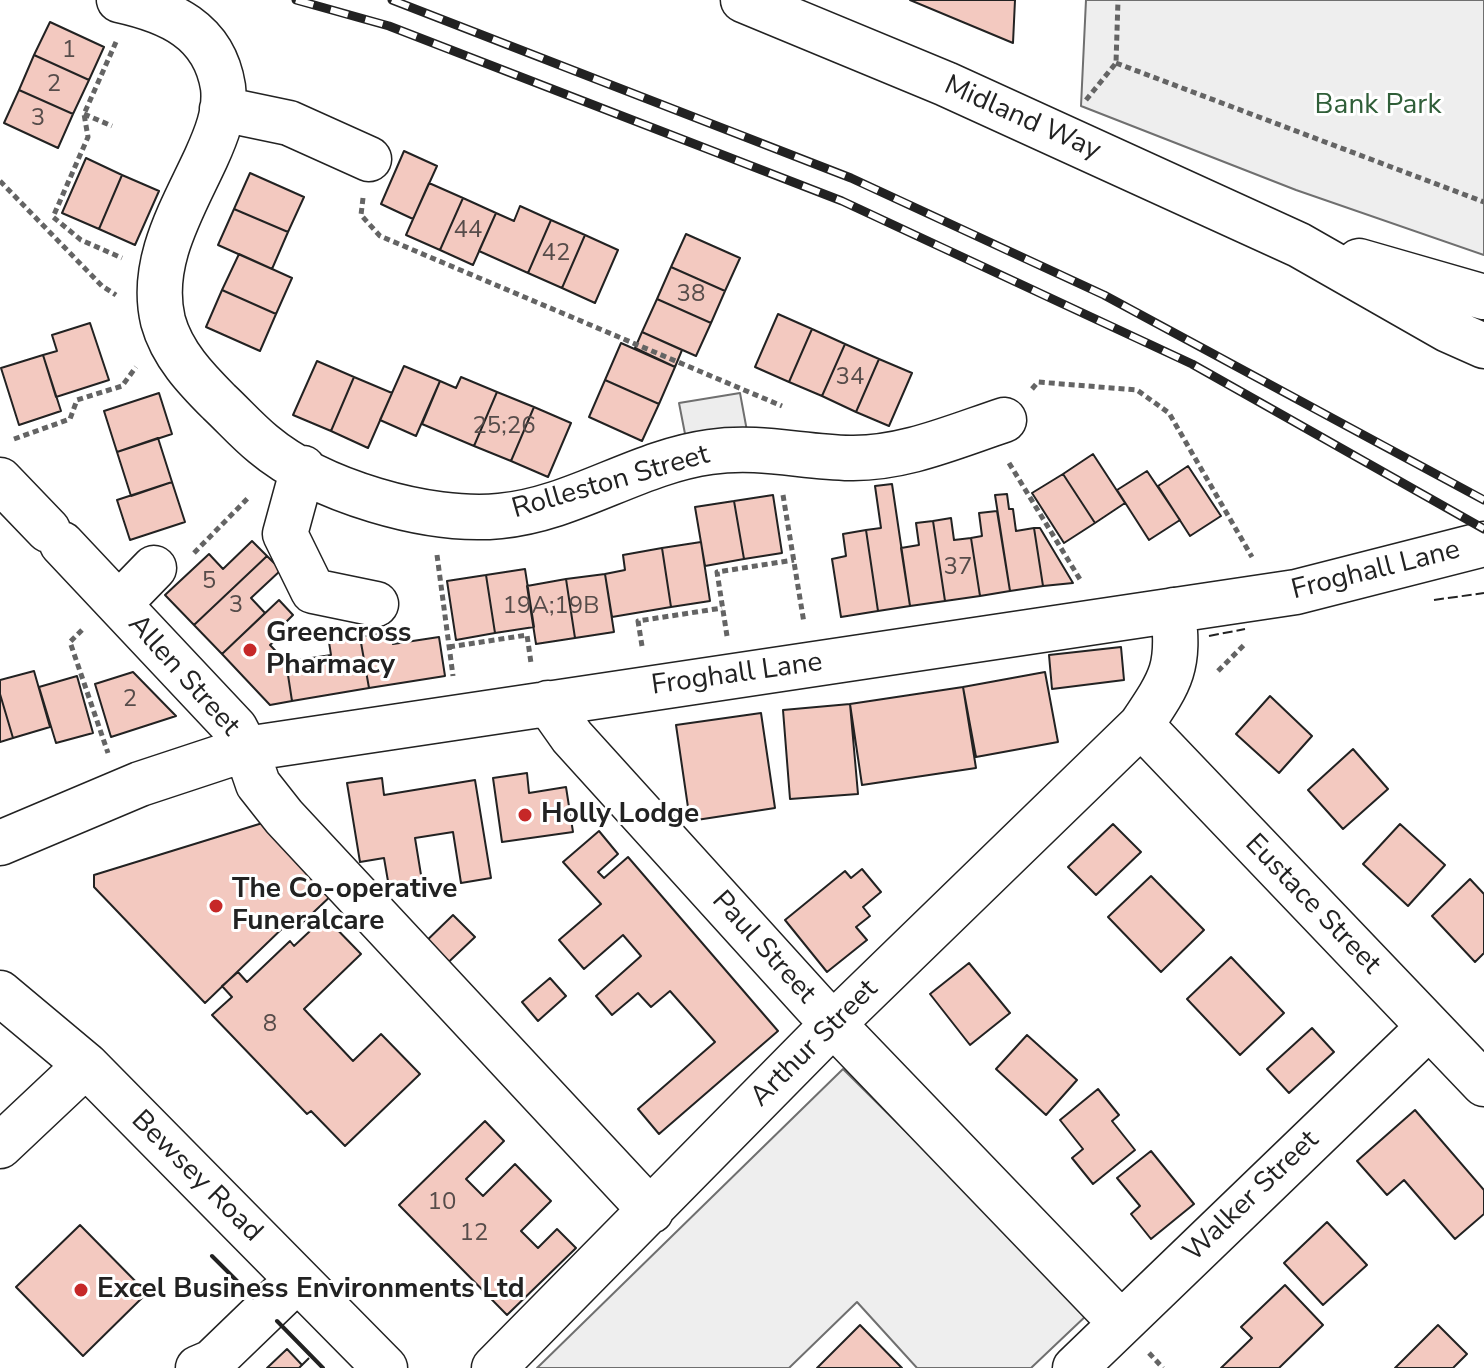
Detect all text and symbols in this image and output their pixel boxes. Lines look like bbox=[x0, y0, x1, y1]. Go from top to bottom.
house number: 1 bbox=[62, 37, 76, 65]
street label: Midland Way bbox=[939, 70, 1105, 168]
house number: 2 bbox=[47, 71, 61, 99]
park label: Bank Park bbox=[1315, 89, 1441, 123]
house number: 3 bbox=[31, 105, 45, 133]
house number: 44 bbox=[454, 217, 482, 245]
house number: 42 bbox=[542, 240, 570, 268]
house number: 38 bbox=[677, 281, 705, 309]
house number: 34 bbox=[836, 364, 864, 392]
house number: 25;26 bbox=[472, 413, 536, 441]
street label: Rolleston Street bbox=[509, 439, 713, 527]
street label: Froghall Lane bbox=[1288, 534, 1464, 608]
house number: 37 bbox=[944, 554, 972, 582]
house number: 5 bbox=[202, 568, 216, 596]
house number: 3 bbox=[229, 592, 243, 620]
house number: 19A;19B bbox=[503, 593, 599, 621]
street label: Allen Street bbox=[120, 609, 246, 743]
place label: Greencross Pharmacy bbox=[266, 617, 412, 683]
marker: Greencross Pharmacy bbox=[241, 641, 259, 659]
street label: Froghall Lane bbox=[649, 646, 825, 704]
house number: 2 bbox=[123, 686, 137, 714]
place label: Holly Lodge bbox=[541, 798, 699, 832]
marker: Holly Lodge bbox=[516, 806, 534, 824]
street label: Eustace Street bbox=[1237, 828, 1387, 982]
place label: The Co-operative Funeralcare bbox=[232, 873, 457, 939]
street label: Paul Street bbox=[704, 885, 822, 1011]
marker: The Co-operative Funeralcare bbox=[207, 897, 225, 915]
street label: Arthur Street bbox=[744, 973, 886, 1115]
house number: 8 bbox=[263, 1011, 277, 1039]
street label: Bewsey Road bbox=[123, 1104, 269, 1250]
street label: Walker Street bbox=[1178, 1124, 1326, 1270]
house number: 10 bbox=[428, 1189, 456, 1217]
house number: 12 bbox=[460, 1220, 488, 1248]
place label: Excel Business Environments Ltd bbox=[97, 1273, 524, 1307]
marker: Excel Business Environments Ltd bbox=[72, 1281, 90, 1299]

